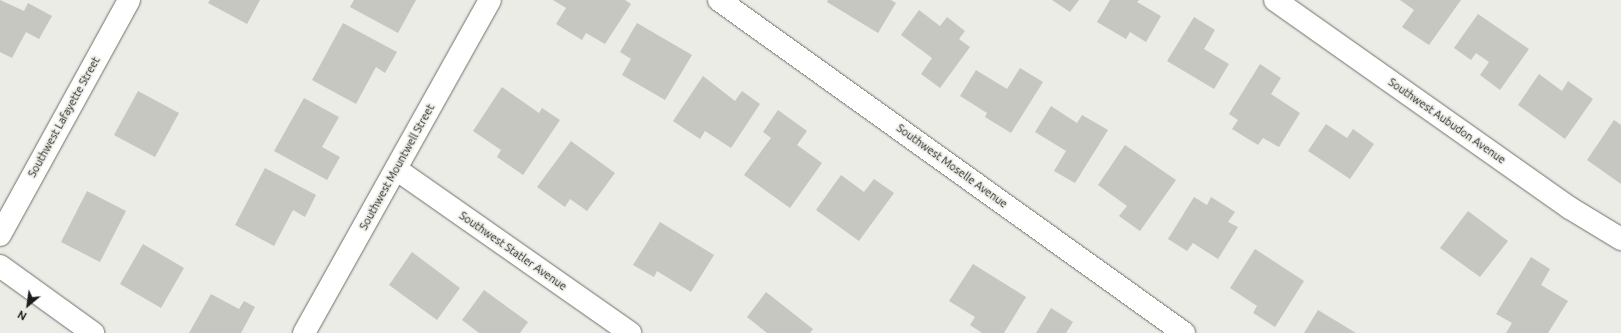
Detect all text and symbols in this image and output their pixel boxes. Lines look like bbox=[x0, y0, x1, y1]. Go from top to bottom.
street label: Southwest Lafayette Street bbox=[25, 54, 103, 180]
street label: Southwest Aubudon Avenue bbox=[1386, 75, 1508, 167]
street label: Southwest Mountwell Street bbox=[357, 102, 437, 232]
street label: Southwest Moselle Avenue bbox=[894, 121, 1010, 211]
street label: Southwest Statler Avenue bbox=[457, 209, 569, 293]
north arrow bbox=[8, 285, 48, 325]
text: N bbox=[16, 308, 29, 323]

